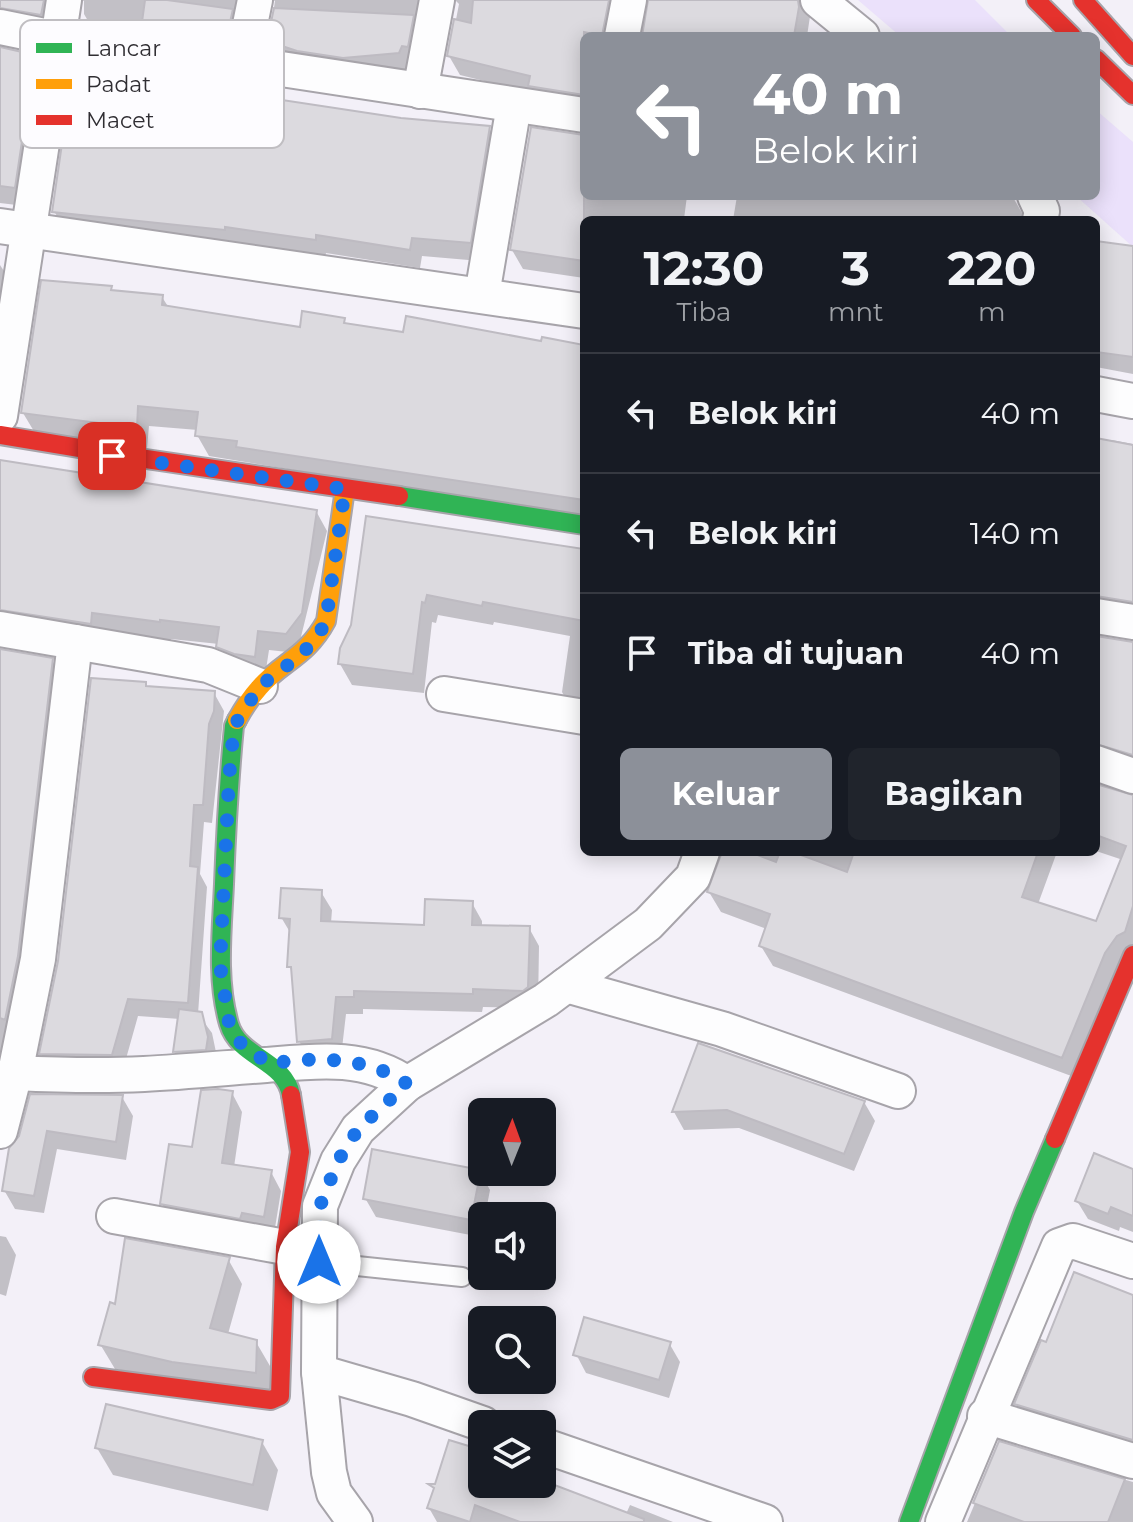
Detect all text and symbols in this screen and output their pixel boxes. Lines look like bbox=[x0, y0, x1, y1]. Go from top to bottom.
legend bbox=[20, 20, 284, 148]
text: Lancar bbox=[86, 35, 161, 62]
text: 40 m bbox=[752, 60, 903, 128]
icon: left bbox=[620, 64, 724, 168]
text: Padat bbox=[86, 71, 151, 98]
text: Macet bbox=[86, 107, 154, 134]
text: Belok kiri bbox=[752, 128, 919, 172]
text: 12:30 bbox=[644, 239, 764, 297]
text: 3 bbox=[842, 239, 870, 297]
text: 220 bbox=[947, 239, 1036, 297]
text: Tiba bbox=[677, 296, 731, 328]
text: mnt bbox=[828, 296, 884, 328]
text: m bbox=[978, 296, 1006, 328]
icon: left bbox=[620, 391, 664, 435]
text: Belok kiri bbox=[688, 395, 837, 432]
text: 40 m bbox=[981, 395, 1060, 432]
pin bbox=[78, 422, 146, 490]
icon: arrive bbox=[90, 434, 134, 478]
icon: left bbox=[620, 511, 664, 555]
text: Belok kiri bbox=[688, 515, 837, 552]
text: 140 m bbox=[970, 515, 1060, 552]
icon: arrive bbox=[620, 631, 664, 675]
text: Tiba di tujuan bbox=[688, 635, 904, 672]
text: 40 m bbox=[981, 635, 1060, 672]
button: Keluar bbox=[620, 748, 832, 840]
button: Bagikan bbox=[848, 748, 1060, 840]
north arrow bbox=[468, 1098, 556, 1186]
map controls bbox=[468, 1098, 556, 1498]
button: sound bbox=[468, 1202, 556, 1290]
position arrow bbox=[277, 1220, 361, 1304]
button: search bbox=[468, 1306, 556, 1394]
button: layers bbox=[468, 1410, 556, 1498]

